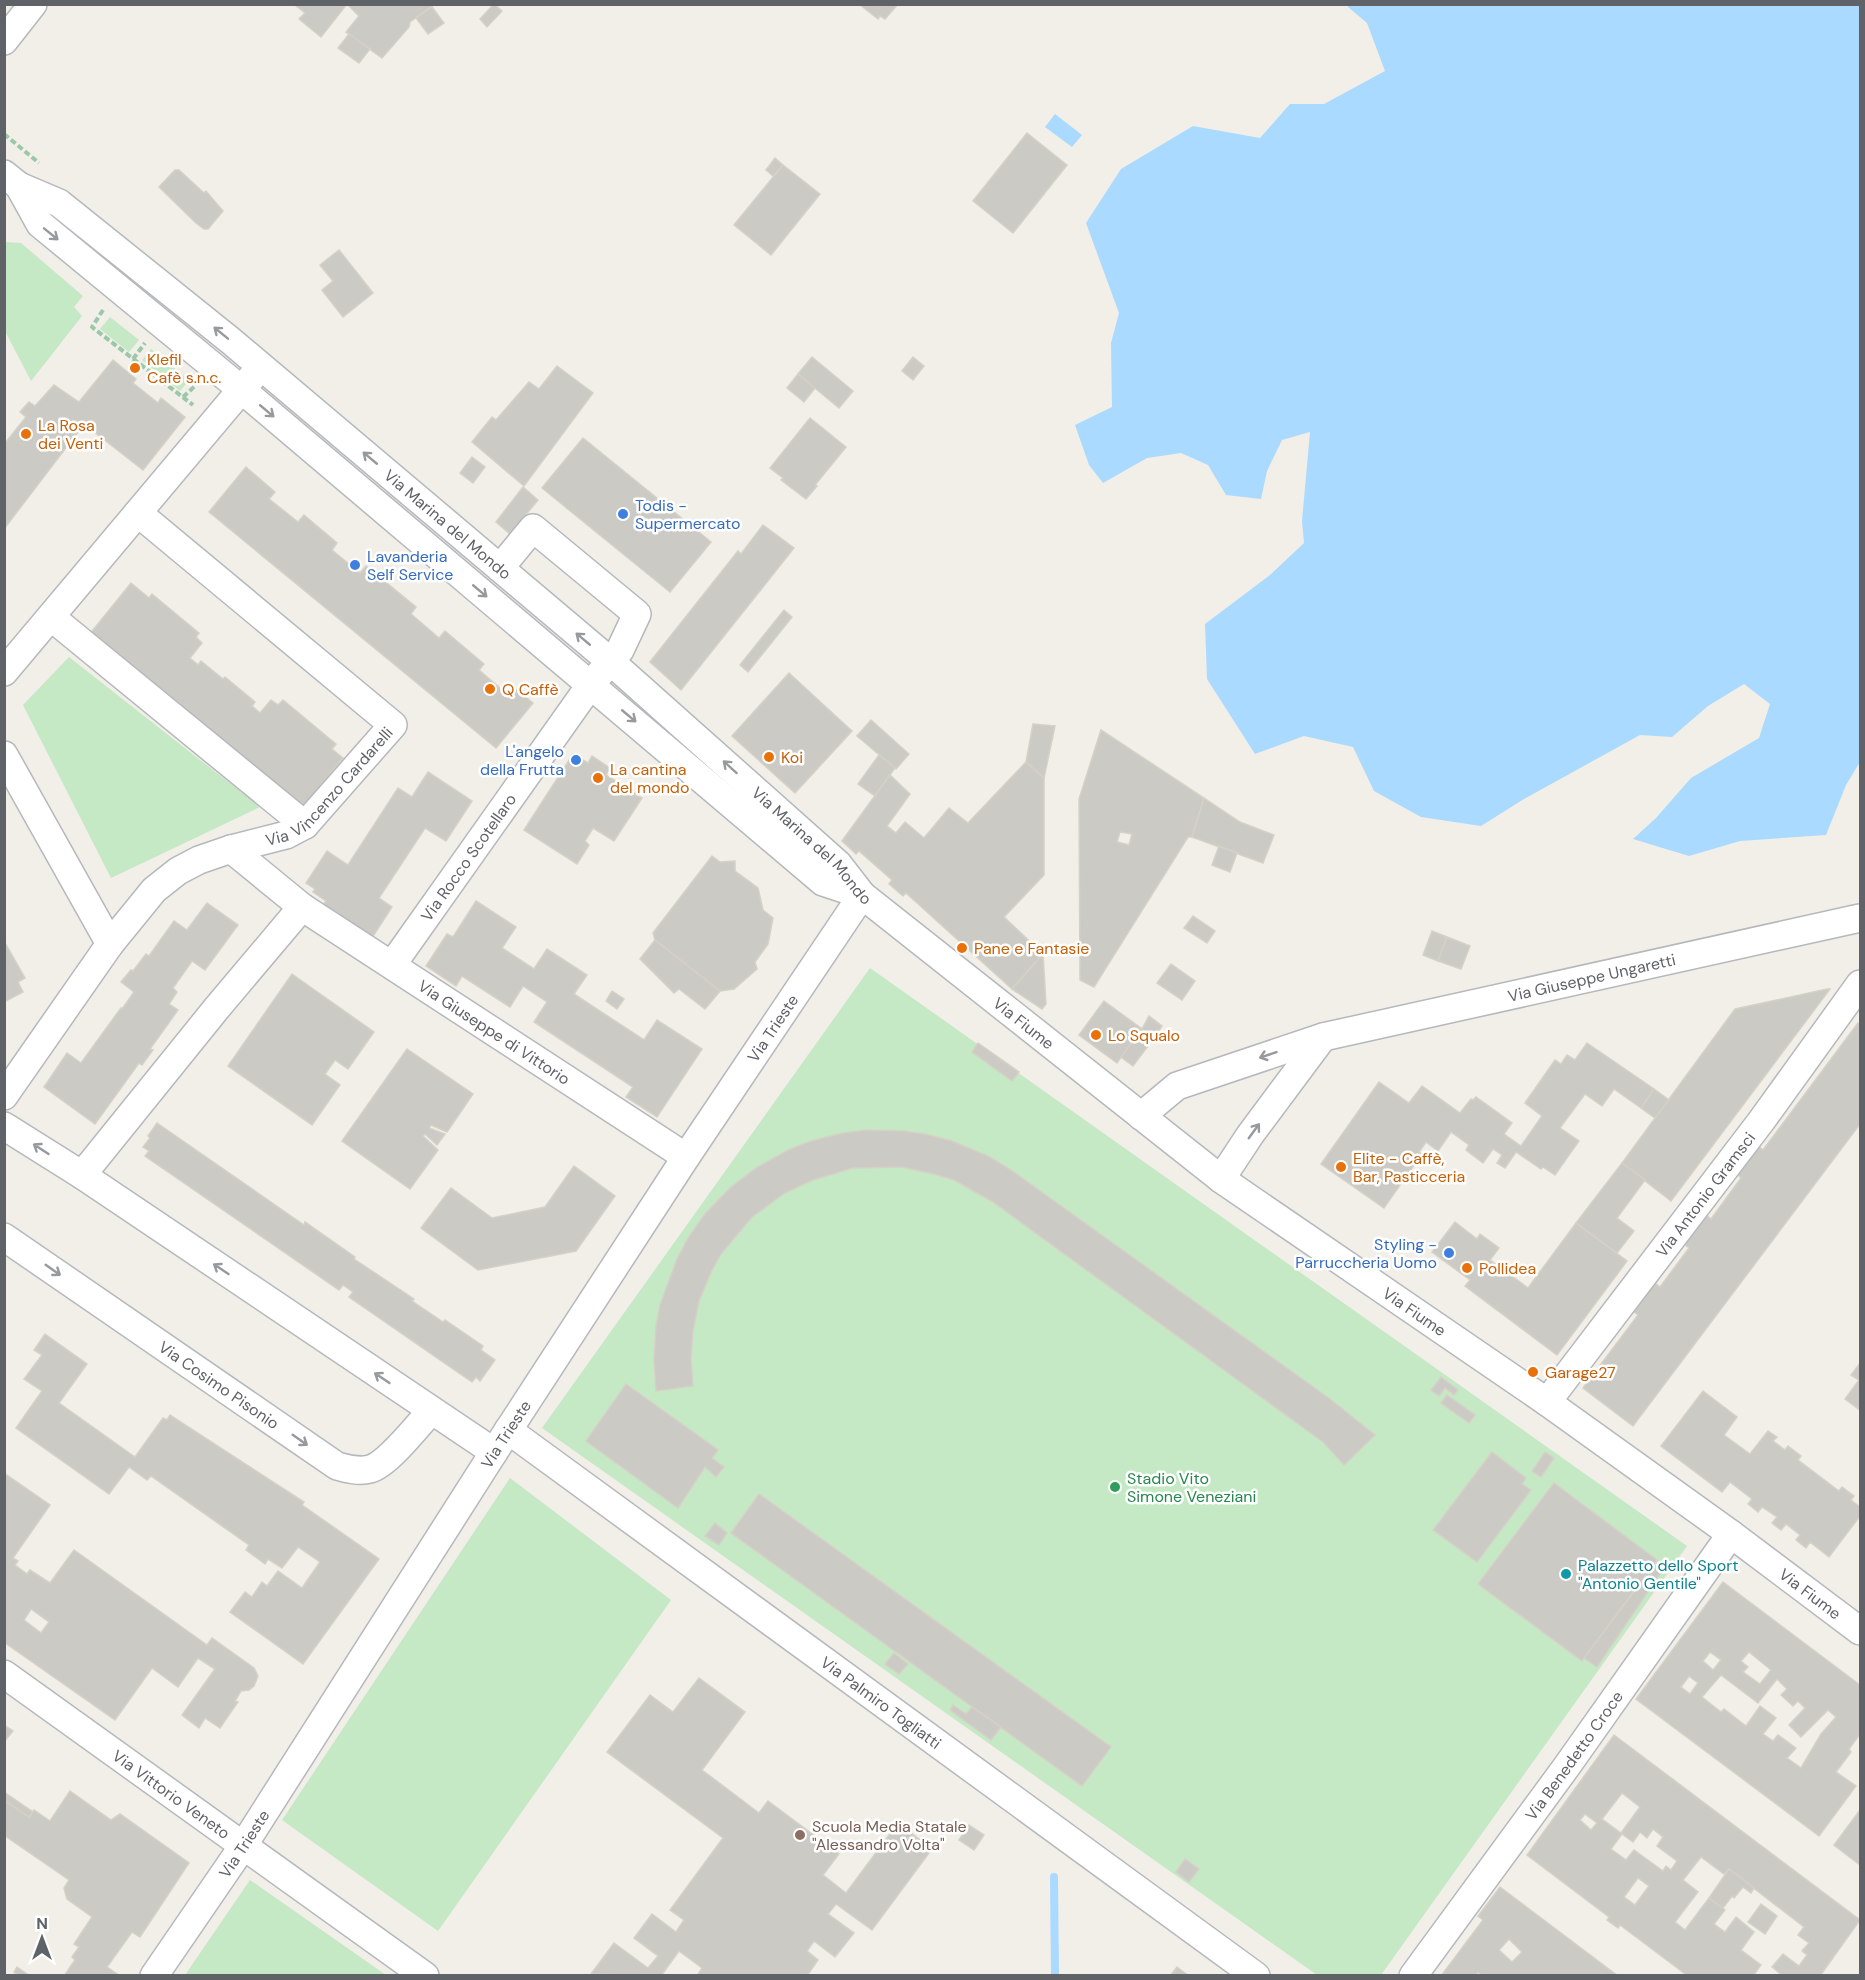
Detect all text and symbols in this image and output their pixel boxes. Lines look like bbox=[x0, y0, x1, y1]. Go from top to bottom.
one-way arrow bbox=[43, 227, 59, 240]
one-way arrow bbox=[214, 326, 229, 340]
place label: Klefil Cafè s.n.c. bbox=[147, 349, 222, 388]
marker: Klefil Cafè s.n.c. bbox=[128, 361, 142, 375]
one-way arrow bbox=[259, 404, 274, 418]
place label: La Rosa dei Venti bbox=[38, 415, 103, 454]
marker: La Rosa dei Venti bbox=[19, 427, 33, 441]
one-way arrow bbox=[362, 452, 378, 465]
street label: Via Marina del Mondo bbox=[380, 464, 516, 584]
place label: Todis - Supermercato bbox=[635, 495, 741, 534]
marker: Todis - Supermercato bbox=[616, 507, 630, 521]
place label: Lavanderia Self Service bbox=[367, 546, 453, 585]
marker: Lavanderia Self Service bbox=[348, 558, 362, 572]
one-way arrow bbox=[472, 584, 488, 597]
one-way arrow bbox=[575, 632, 591, 645]
place label: Q Caffè bbox=[502, 679, 558, 700]
marker: Q Caffè bbox=[483, 682, 497, 696]
one-way arrow bbox=[621, 710, 637, 723]
street label: Via Vincenzo Cardarelli bbox=[263, 722, 397, 850]
place label: L'angelo della Frutta bbox=[480, 741, 564, 780]
place label: Koi bbox=[781, 747, 803, 768]
marker: Koi bbox=[762, 750, 776, 764]
marker: L'angelo della Frutta bbox=[569, 753, 583, 767]
place label: La cantina del mondo bbox=[610, 759, 689, 798]
one-way arrow bbox=[722, 760, 737, 774]
marker: La cantina del mondo bbox=[591, 771, 605, 785]
street label: Via Marina del Mondo bbox=[748, 782, 876, 909]
street label: Via Rocco Scotellaro bbox=[416, 789, 521, 925]
place label: Pane e Fantasie bbox=[974, 938, 1089, 959]
marker: Pane e Fantasie bbox=[955, 941, 969, 955]
street label: Via Giuseppe Ungaretti bbox=[1506, 949, 1678, 1006]
street label: Via Giuseppe di Vittorio bbox=[414, 975, 574, 1089]
street label: Via Trieste bbox=[742, 990, 803, 1066]
street label: Via Fiume bbox=[989, 992, 1059, 1054]
place label: Lo Squalo bbox=[1108, 1025, 1180, 1046]
marker: Lo Squalo bbox=[1089, 1028, 1103, 1042]
one-way arrow bbox=[1259, 1051, 1278, 1062]
one-way arrow bbox=[1248, 1123, 1260, 1139]
street label: Via Antonio Gramsci bbox=[1651, 1128, 1760, 1261]
one-way arrow bbox=[33, 1143, 50, 1155]
place label: Elite - Caffè, Bar, Pasticceria bbox=[1353, 1148, 1465, 1187]
marker: Elite - Caffè, Bar, Pasticceria bbox=[1334, 1160, 1348, 1174]
place label: Styling - Parruccheria Uomo bbox=[1295, 1234, 1437, 1273]
marker: Styling - Parruccheria Uomo bbox=[1442, 1246, 1456, 1260]
place label: Pollidea bbox=[1479, 1258, 1536, 1279]
marker: Pollidea bbox=[1460, 1261, 1474, 1275]
one-way arrow bbox=[213, 1263, 229, 1275]
one-way arrow bbox=[44, 1264, 60, 1276]
street label: Via Fiume bbox=[1379, 1282, 1450, 1341]
street label: Via Cosimo Pisonio bbox=[155, 1336, 283, 1434]
place label: Garage27 bbox=[1545, 1362, 1616, 1383]
marker: Garage27 bbox=[1526, 1365, 1540, 1379]
one-way arrow bbox=[375, 1372, 391, 1384]
street label: Via Trieste bbox=[476, 1396, 536, 1472]
one-way arrow bbox=[291, 1434, 307, 1446]
place label: Stadio Vito Simone Veneziani bbox=[1127, 1468, 1256, 1507]
marker: Stadio Vito Simone Veneziani bbox=[1108, 1480, 1122, 1494]
place label: Palazzetto dello Sport "Antonio Gentile" bbox=[1578, 1555, 1738, 1594]
street label: Via Fiume bbox=[1775, 1563, 1846, 1624]
marker: Palazzetto dello Sport "Antonio Gentile" bbox=[1559, 1567, 1573, 1581]
street label: Via Palmiro Togliatti bbox=[817, 1651, 946, 1753]
street label: Via Benedetto Croce bbox=[1520, 1687, 1627, 1824]
street label: Via Vittorio Veneto bbox=[108, 1745, 234, 1843]
street label: Via Trieste bbox=[214, 1806, 274, 1882]
place label: Scuola Media Statale "Alessandro Volta" bbox=[812, 1816, 967, 1855]
marker: Scuola Media Statale "Alessandro Volta" bbox=[793, 1828, 807, 1842]
north arrow bbox=[12, 1908, 72, 1968]
text: N bbox=[36, 1913, 48, 1934]

